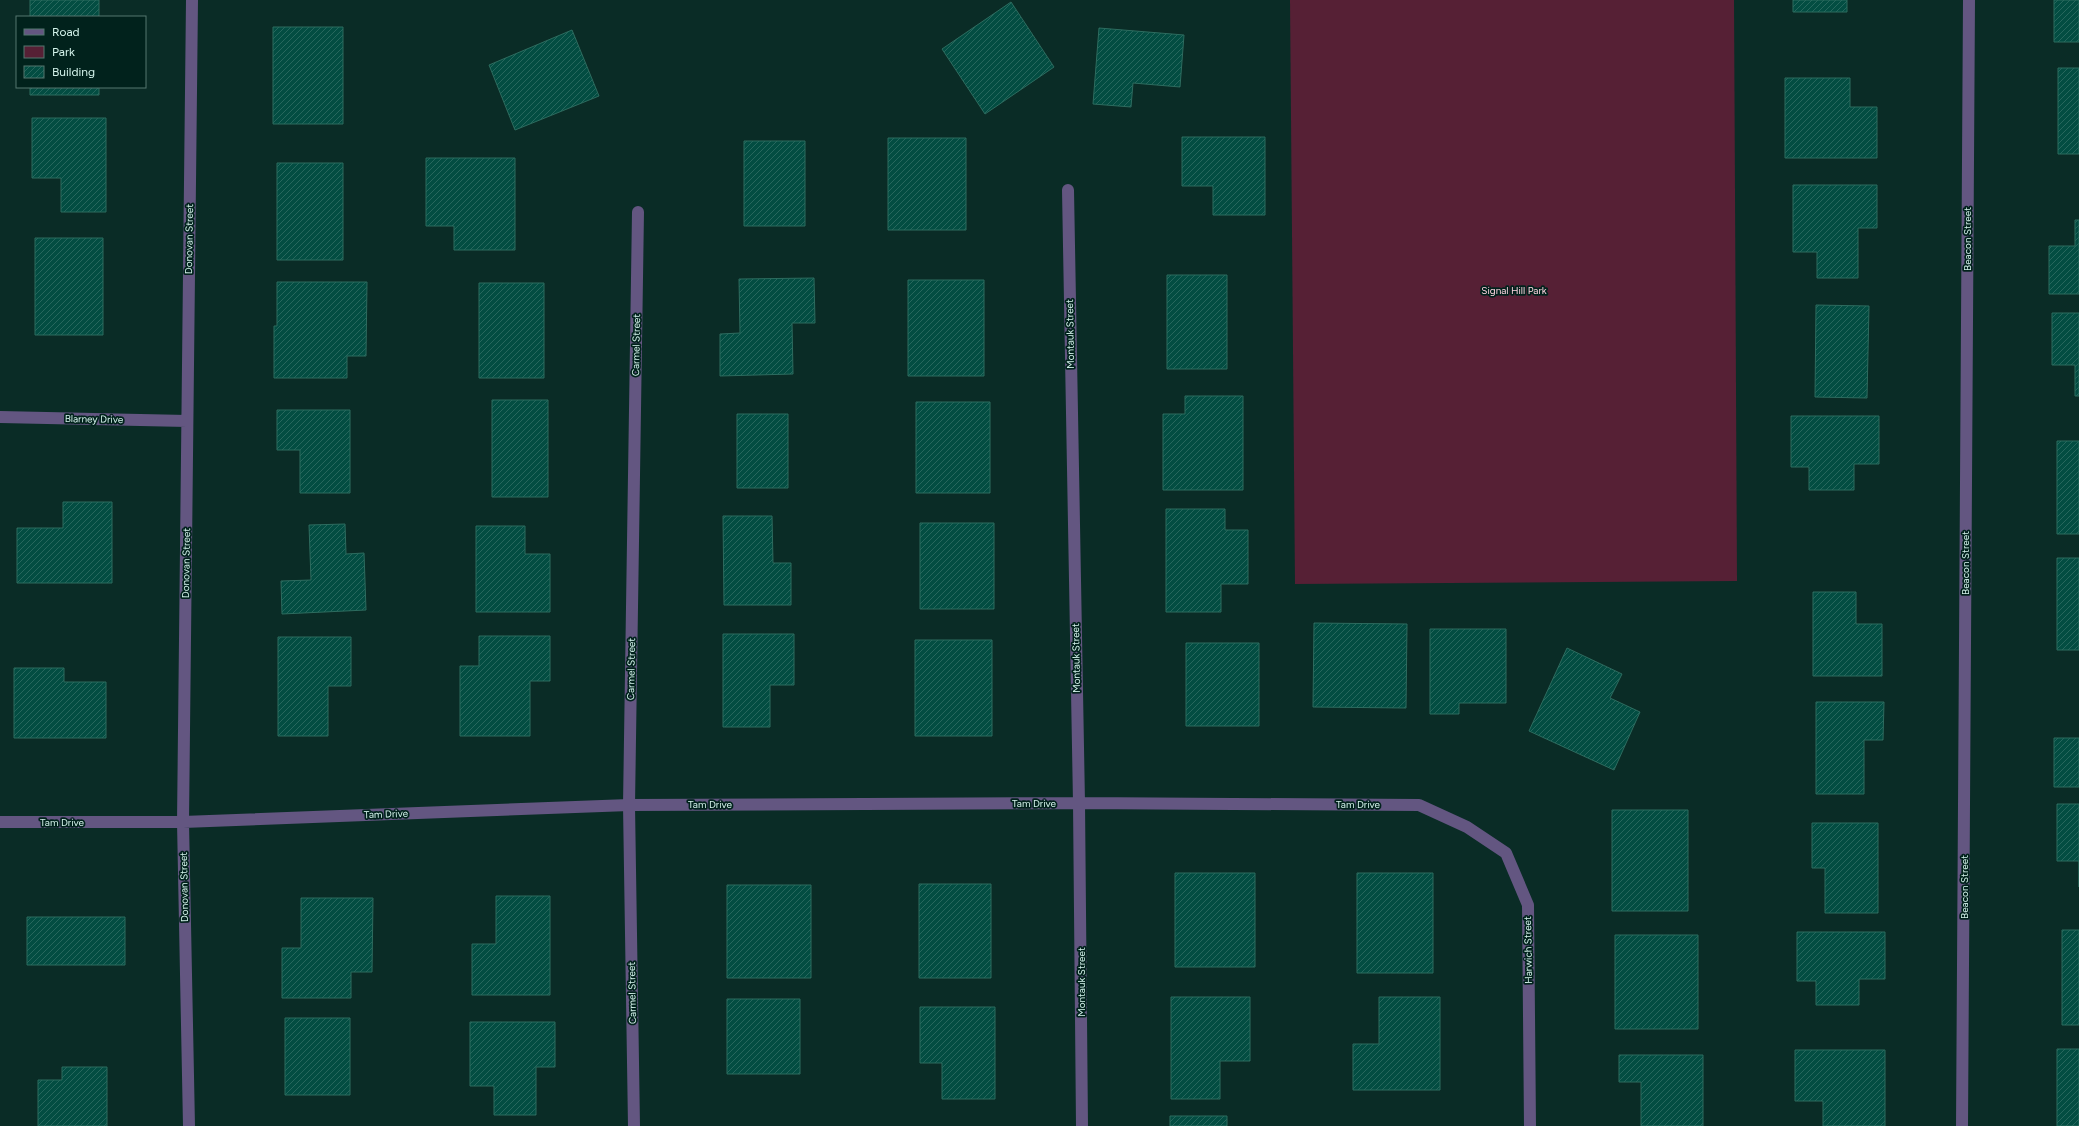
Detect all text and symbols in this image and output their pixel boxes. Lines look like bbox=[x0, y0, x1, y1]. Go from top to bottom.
legend bbox=[16, 16, 146, 88]
text: Road bbox=[52, 25, 80, 39]
text: Park bbox=[52, 45, 75, 59]
text: Building bbox=[52, 65, 95, 79]
street label: Donovan Street bbox=[182, 204, 196, 274]
street label: Beacon Street bbox=[1961, 207, 1974, 271]
park label: Signal Hill Park bbox=[1481, 284, 1547, 297]
street label: Montauk Street bbox=[1063, 299, 1077, 369]
street label: Carmel Street bbox=[629, 314, 643, 376]
street label: Blarney Drive bbox=[65, 412, 124, 426]
street label: Donovan Street bbox=[179, 528, 193, 598]
street label: Beacon Street bbox=[1959, 531, 1972, 595]
street label: Montauk Street bbox=[1069, 623, 1083, 693]
street label: Carmel Street bbox=[624, 638, 638, 700]
street label: Tam Drive bbox=[1012, 797, 1057, 810]
street label: Tam Drive bbox=[688, 798, 733, 811]
street label: Tam Drive bbox=[1336, 798, 1381, 811]
street label: Tam Drive bbox=[364, 807, 409, 821]
street label: Tam Drive bbox=[40, 816, 85, 829]
street label: Donovan Street bbox=[177, 852, 191, 922]
street label: Beacon Street bbox=[1958, 855, 1971, 919]
street label: Harwich Street bbox=[1521, 916, 1535, 984]
street label: Montauk Street bbox=[1075, 947, 1088, 1017]
street label: Carmel Street bbox=[625, 962, 639, 1024]

